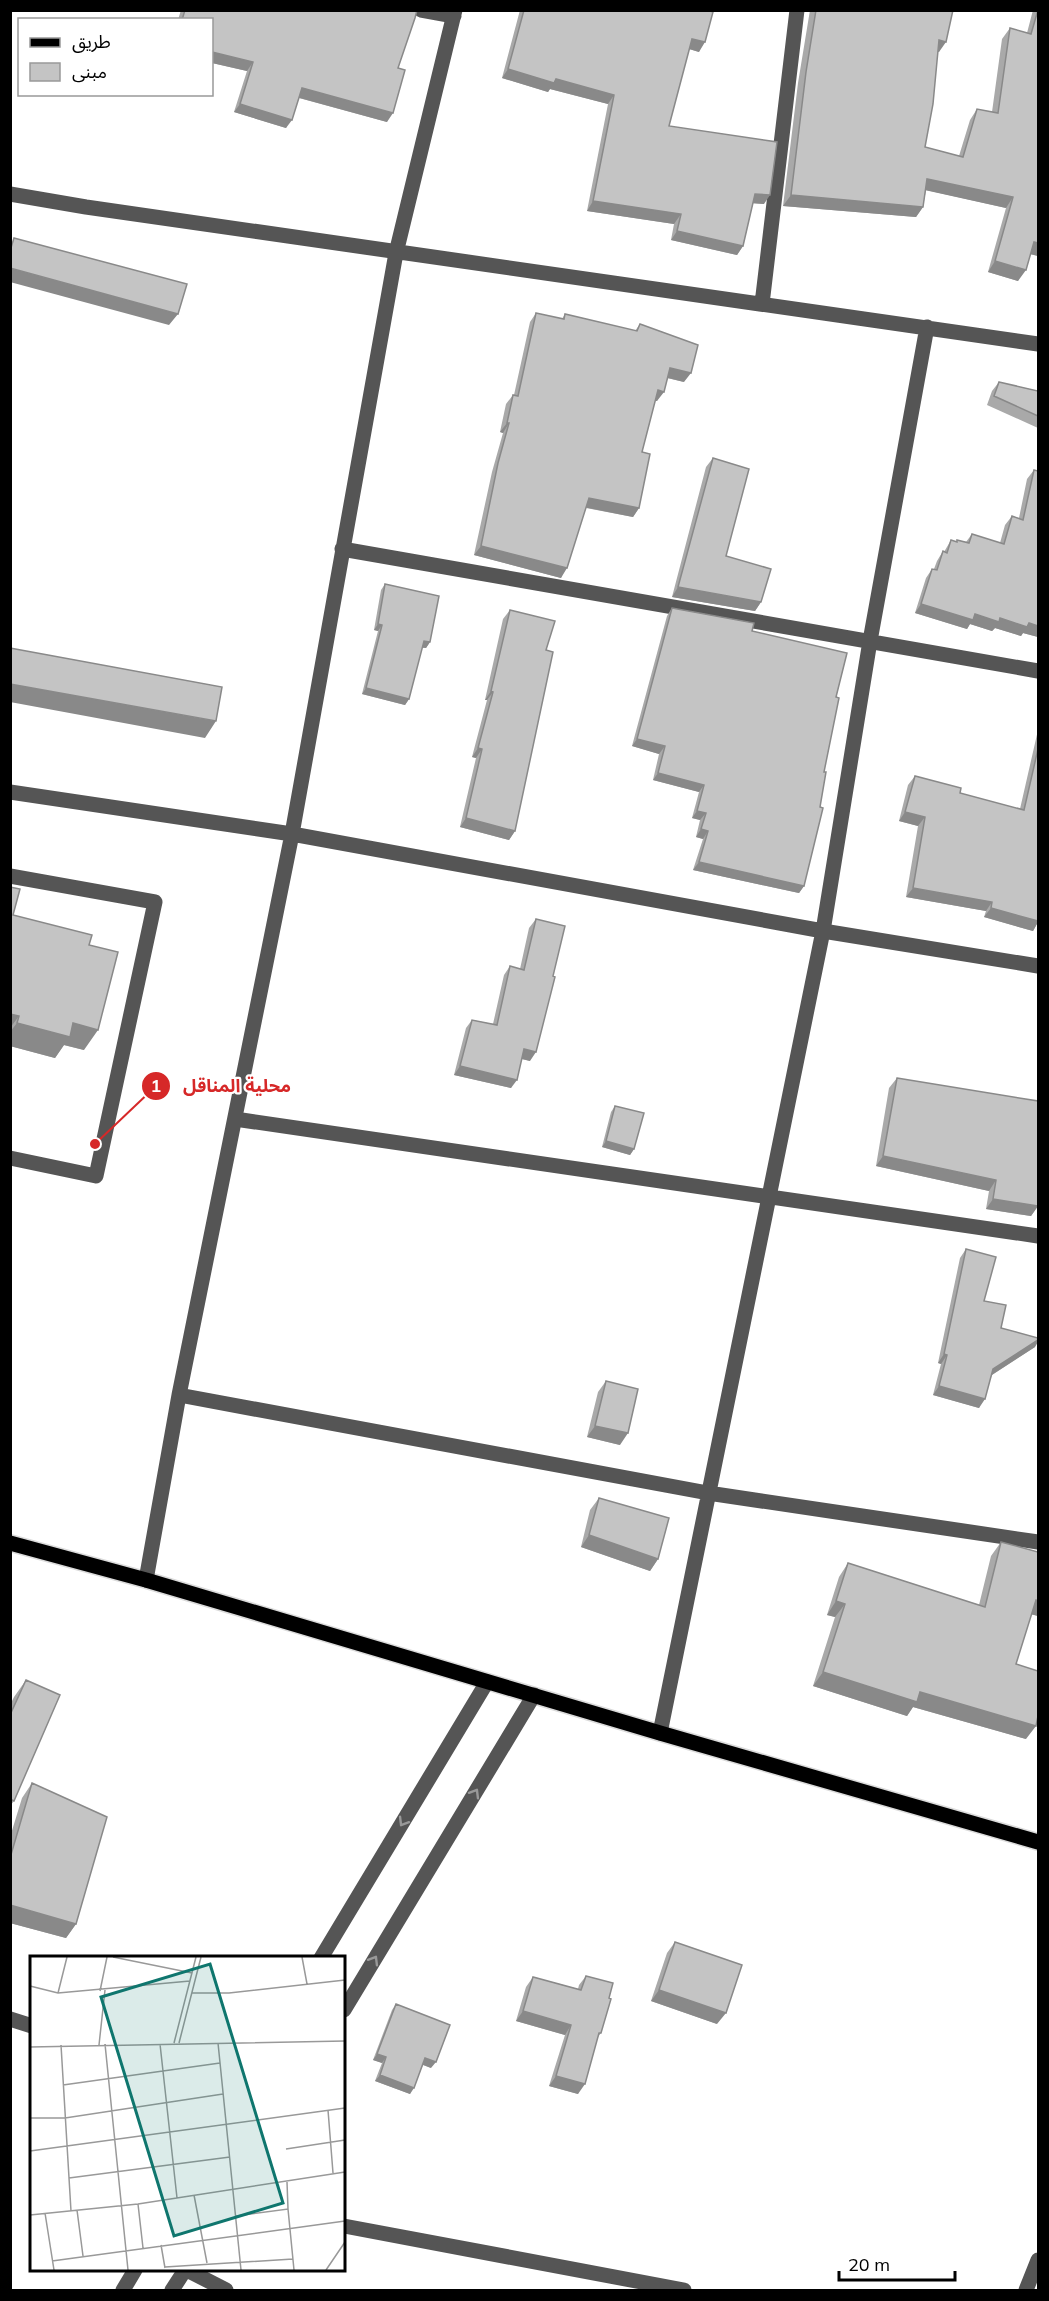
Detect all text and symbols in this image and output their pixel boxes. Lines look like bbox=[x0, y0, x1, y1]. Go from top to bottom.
legend bbox=[18, 18, 213, 96]
text: طريق bbox=[72, 30, 111, 53]
text: مبنى bbox=[72, 60, 107, 83]
callout: محلية المناقل bbox=[141, 1068, 303, 1104]
text: 1 bbox=[151, 1074, 161, 1097]
text: محلية المناقل bbox=[183, 1074, 291, 1097]
one-way arrow bbox=[467, 1789, 479, 1799]
one-way arrow bbox=[398, 1816, 410, 1826]
inset map bbox=[30, 1956, 345, 2271]
one-way arrow bbox=[366, 1956, 378, 1966]
scale bar bbox=[839, 2244, 954, 2282]
text: 20 m bbox=[848, 2253, 890, 2276]

